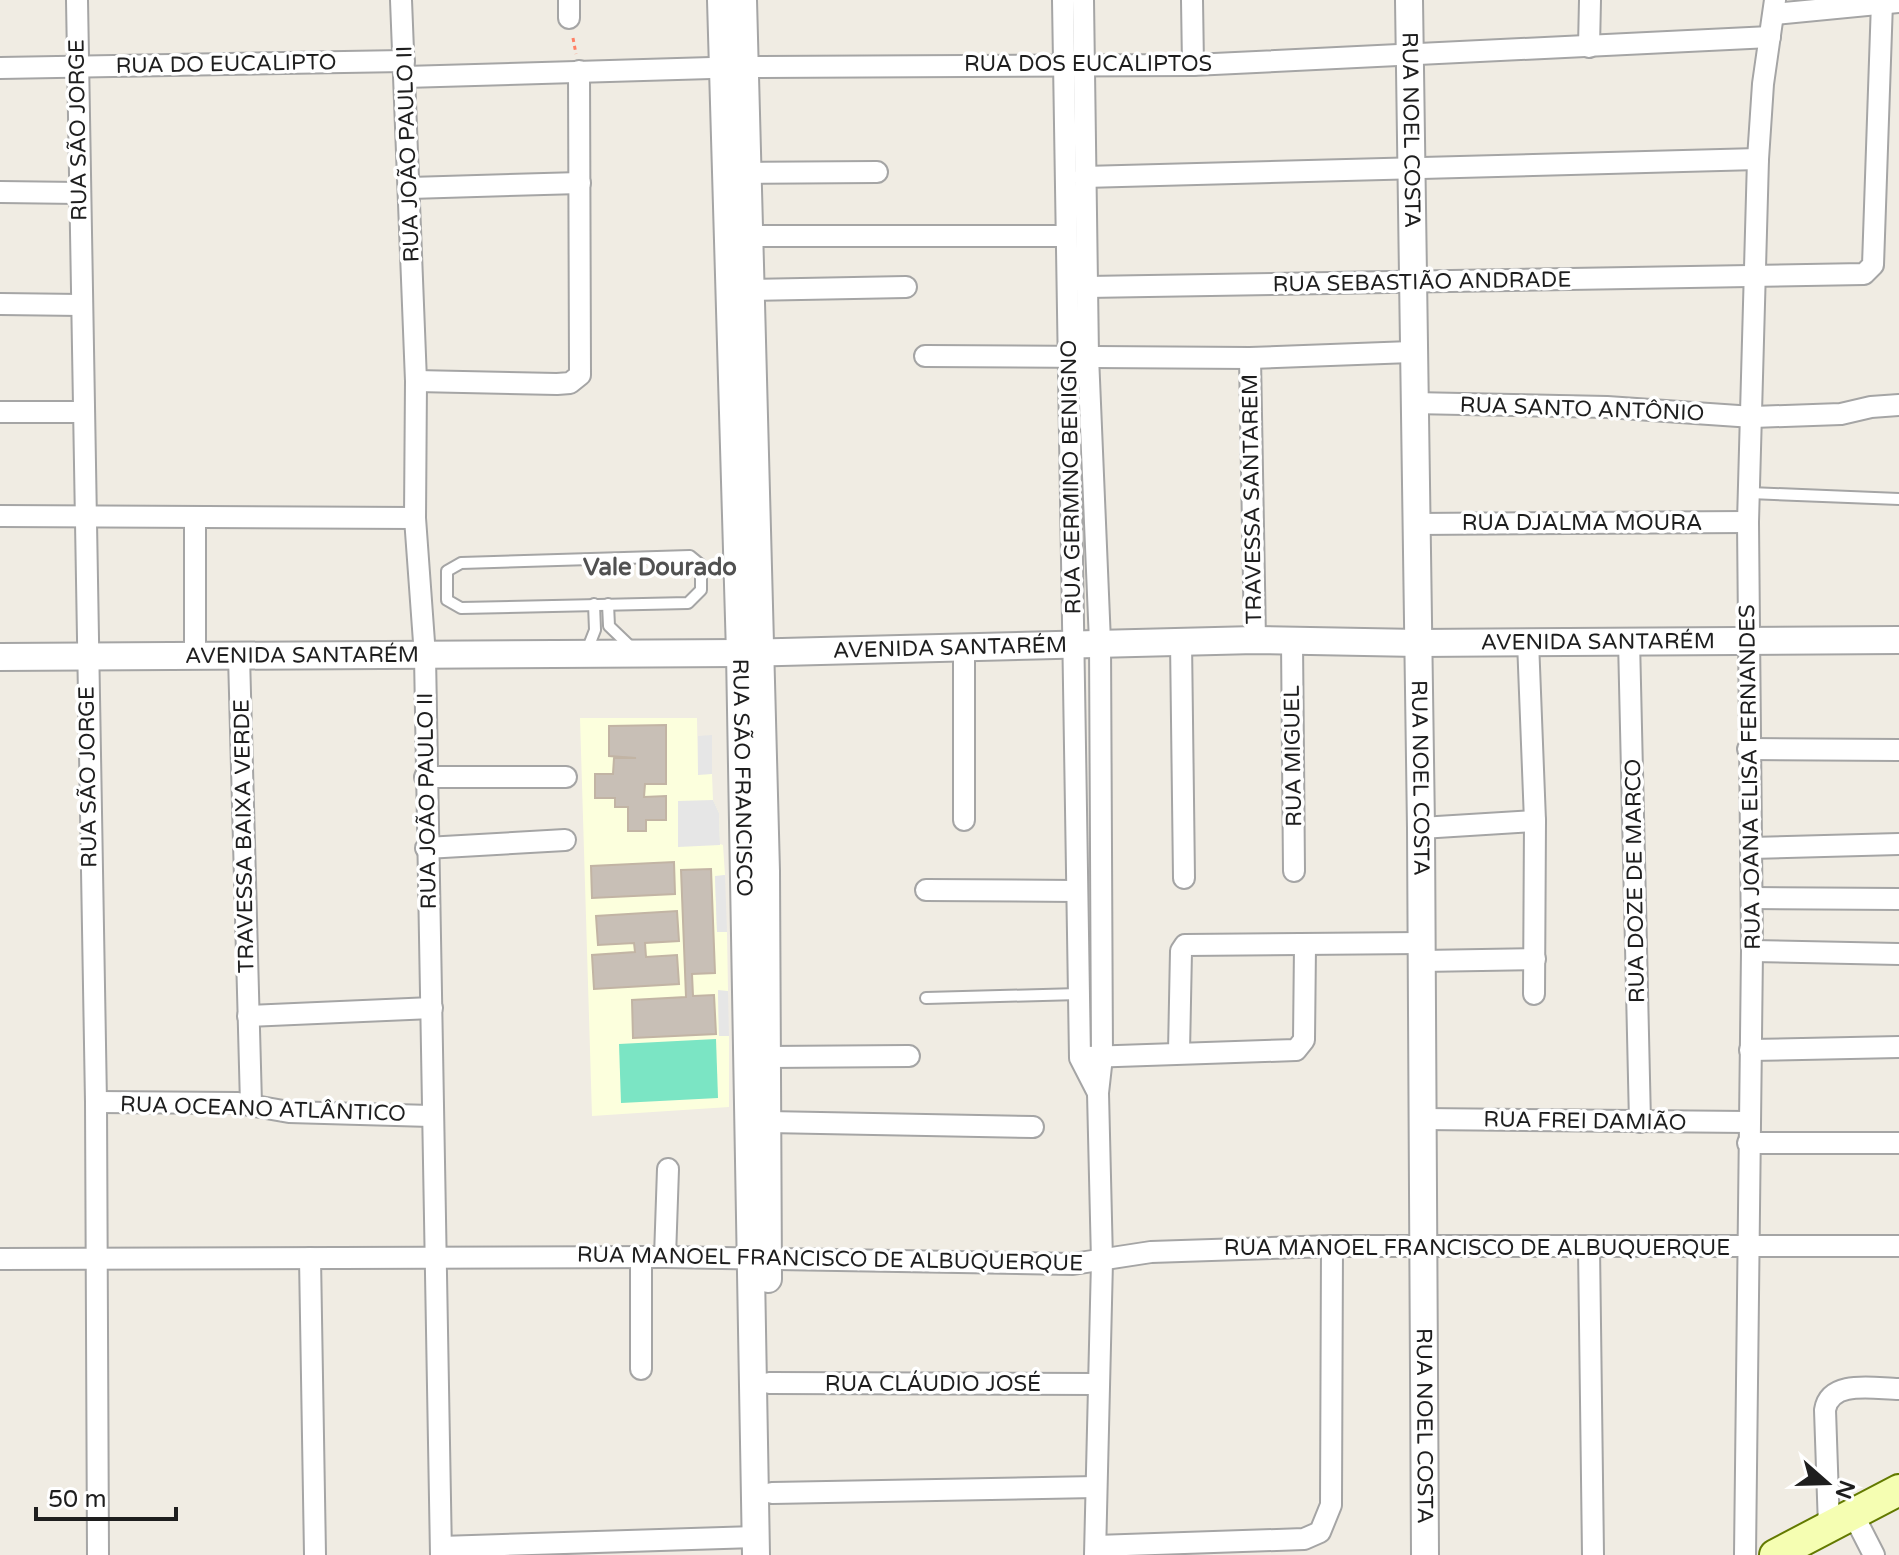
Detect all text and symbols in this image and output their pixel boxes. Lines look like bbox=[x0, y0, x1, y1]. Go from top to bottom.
street label: RUA NOEL COSTA bbox=[1396, 32, 1425, 228]
street label: RUA SÃO JORGE bbox=[63, 39, 93, 221]
street label: RUA JOÃO PAULO II bbox=[391, 45, 425, 263]
street label: RUA DO EUCALIPTO bbox=[115, 49, 337, 79]
street label: RUA DOS EUCALIPTOS bbox=[964, 51, 1212, 77]
street label: RUA SEBASTIÃO ANDRADE bbox=[1272, 266, 1572, 298]
street label: RUA GERMINO BENIGNO bbox=[1056, 340, 1086, 614]
street label: TRAVESSA SANTAREM bbox=[1237, 374, 1267, 624]
street label: RUA SANTO ANTÔNIO bbox=[1459, 391, 1705, 426]
street label: RUA DJALMA MOURA bbox=[1462, 510, 1702, 536]
district label: Vale Dourado bbox=[583, 553, 737, 582]
street label: RUA JOANA ELISA FERNANDES bbox=[1734, 604, 1766, 950]
street label: AVENIDA SANTARÉM bbox=[1481, 627, 1715, 656]
street label: AVENIDA SANTARÉM bbox=[833, 631, 1067, 664]
street label: AVENIDA SANTARÉM bbox=[185, 641, 419, 669]
street label: RUA SÃO FRANCISCO bbox=[727, 658, 757, 897]
street label: RUA NOEL COSTA bbox=[1406, 680, 1434, 876]
street label: RUA MIGUEL bbox=[1279, 685, 1307, 827]
street label: RUA SÃO JORGE bbox=[73, 686, 103, 868]
street label: RUA JOÃO PAULO II bbox=[412, 692, 442, 910]
street label: TRAVESSA BAIXA VERDE bbox=[229, 699, 259, 973]
street label: RUA DOZE DE MARCO bbox=[1620, 759, 1650, 1003]
street label: RUA OCEANO ATLÂNTICO bbox=[120, 1090, 406, 1127]
street label: RUA FREI DAMIÃO bbox=[1483, 1106, 1687, 1136]
street label: RUA MANOEL FRANCISCO DE ALBUQUERQUE bbox=[1224, 1235, 1730, 1261]
street label: RUA MANOEL FRANCISCO DE ALBUQUERQUE bbox=[577, 1242, 1083, 1276]
street label: RUA NOEL COSTA bbox=[1411, 1328, 1438, 1524]
street label: RUA CLÁUDIO JOSÉ bbox=[825, 1370, 1041, 1397]
north arrow bbox=[1787, 1443, 1867, 1523]
scale bar bbox=[36, 1471, 176, 1521]
text: N bbox=[1830, 1477, 1860, 1502]
text: 50 m bbox=[48, 1485, 106, 1514]

